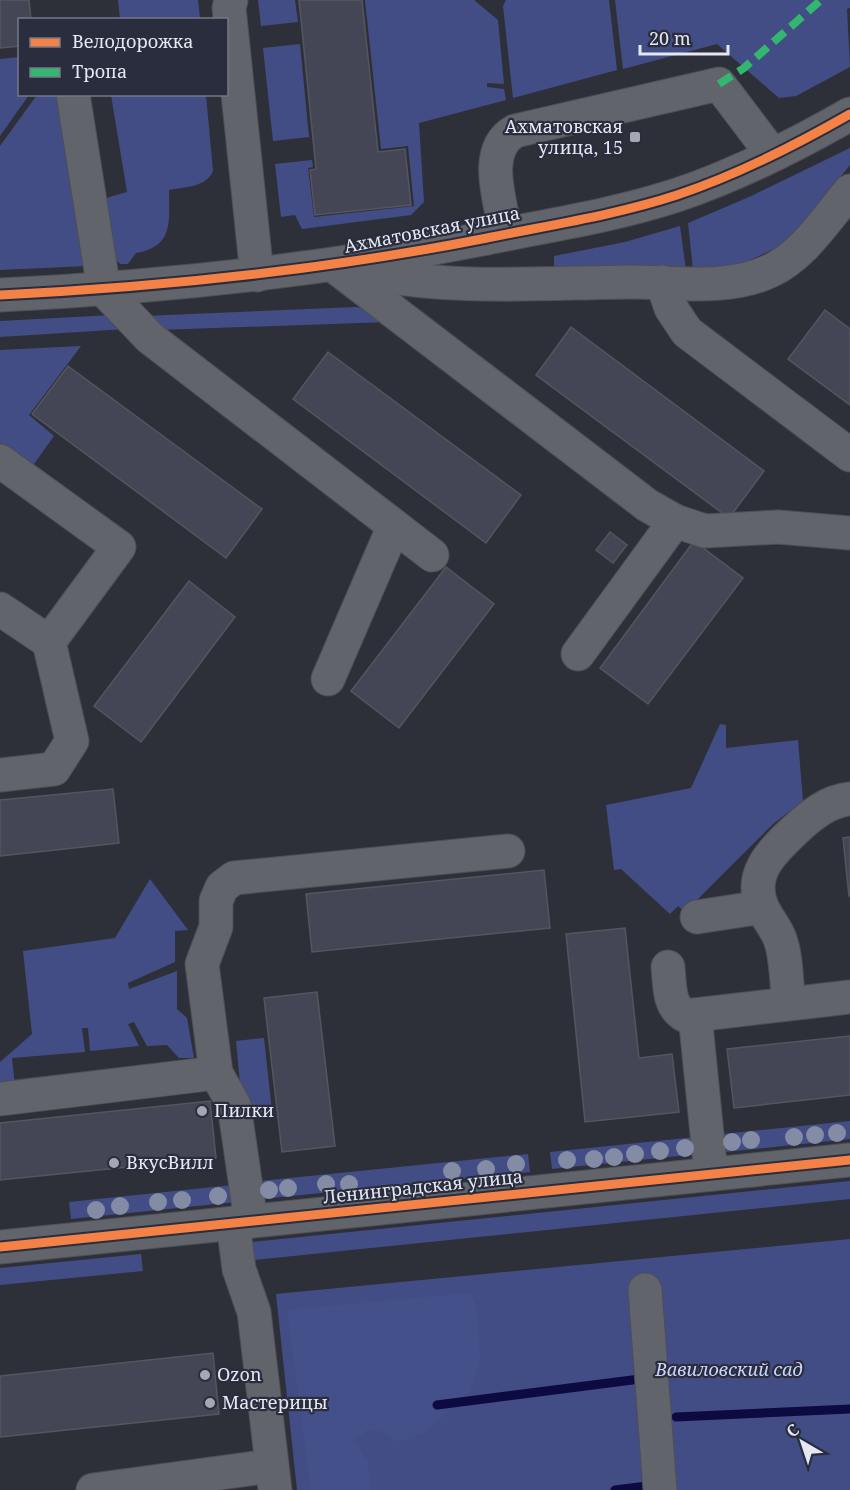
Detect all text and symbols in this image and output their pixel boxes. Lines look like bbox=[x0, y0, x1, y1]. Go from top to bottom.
legend bbox=[18, 18, 228, 96]
scale bar bbox=[640, 18, 728, 56]
text: 20 m bbox=[649, 26, 691, 50]
text: Велодорожка bbox=[72, 29, 194, 53]
text: Тропа bbox=[72, 59, 127, 83]
place label: Ахматовская улица, 15 bbox=[505, 114, 623, 159]
marker: Ахматовская улица, 15 bbox=[628, 130, 642, 144]
street label: Ахматовская улица bbox=[342, 200, 522, 258]
place label: Пилки bbox=[214, 1098, 274, 1122]
marker: Пилки bbox=[195, 1104, 209, 1118]
place label: ВкусВилл bbox=[126, 1150, 214, 1174]
marker: ВкусВилл bbox=[107, 1156, 121, 1170]
street label: Ленинградская улица bbox=[322, 1164, 524, 1208]
park label: Вавиловский сад bbox=[654, 1357, 803, 1381]
place label: Ozon bbox=[217, 1362, 262, 1386]
marker: Ozon bbox=[198, 1368, 212, 1382]
place label: Мастерицы bbox=[222, 1390, 328, 1414]
marker: Мастерицы bbox=[203, 1396, 217, 1410]
north arrow bbox=[772, 1412, 832, 1472]
text: С bbox=[782, 1418, 804, 1442]

